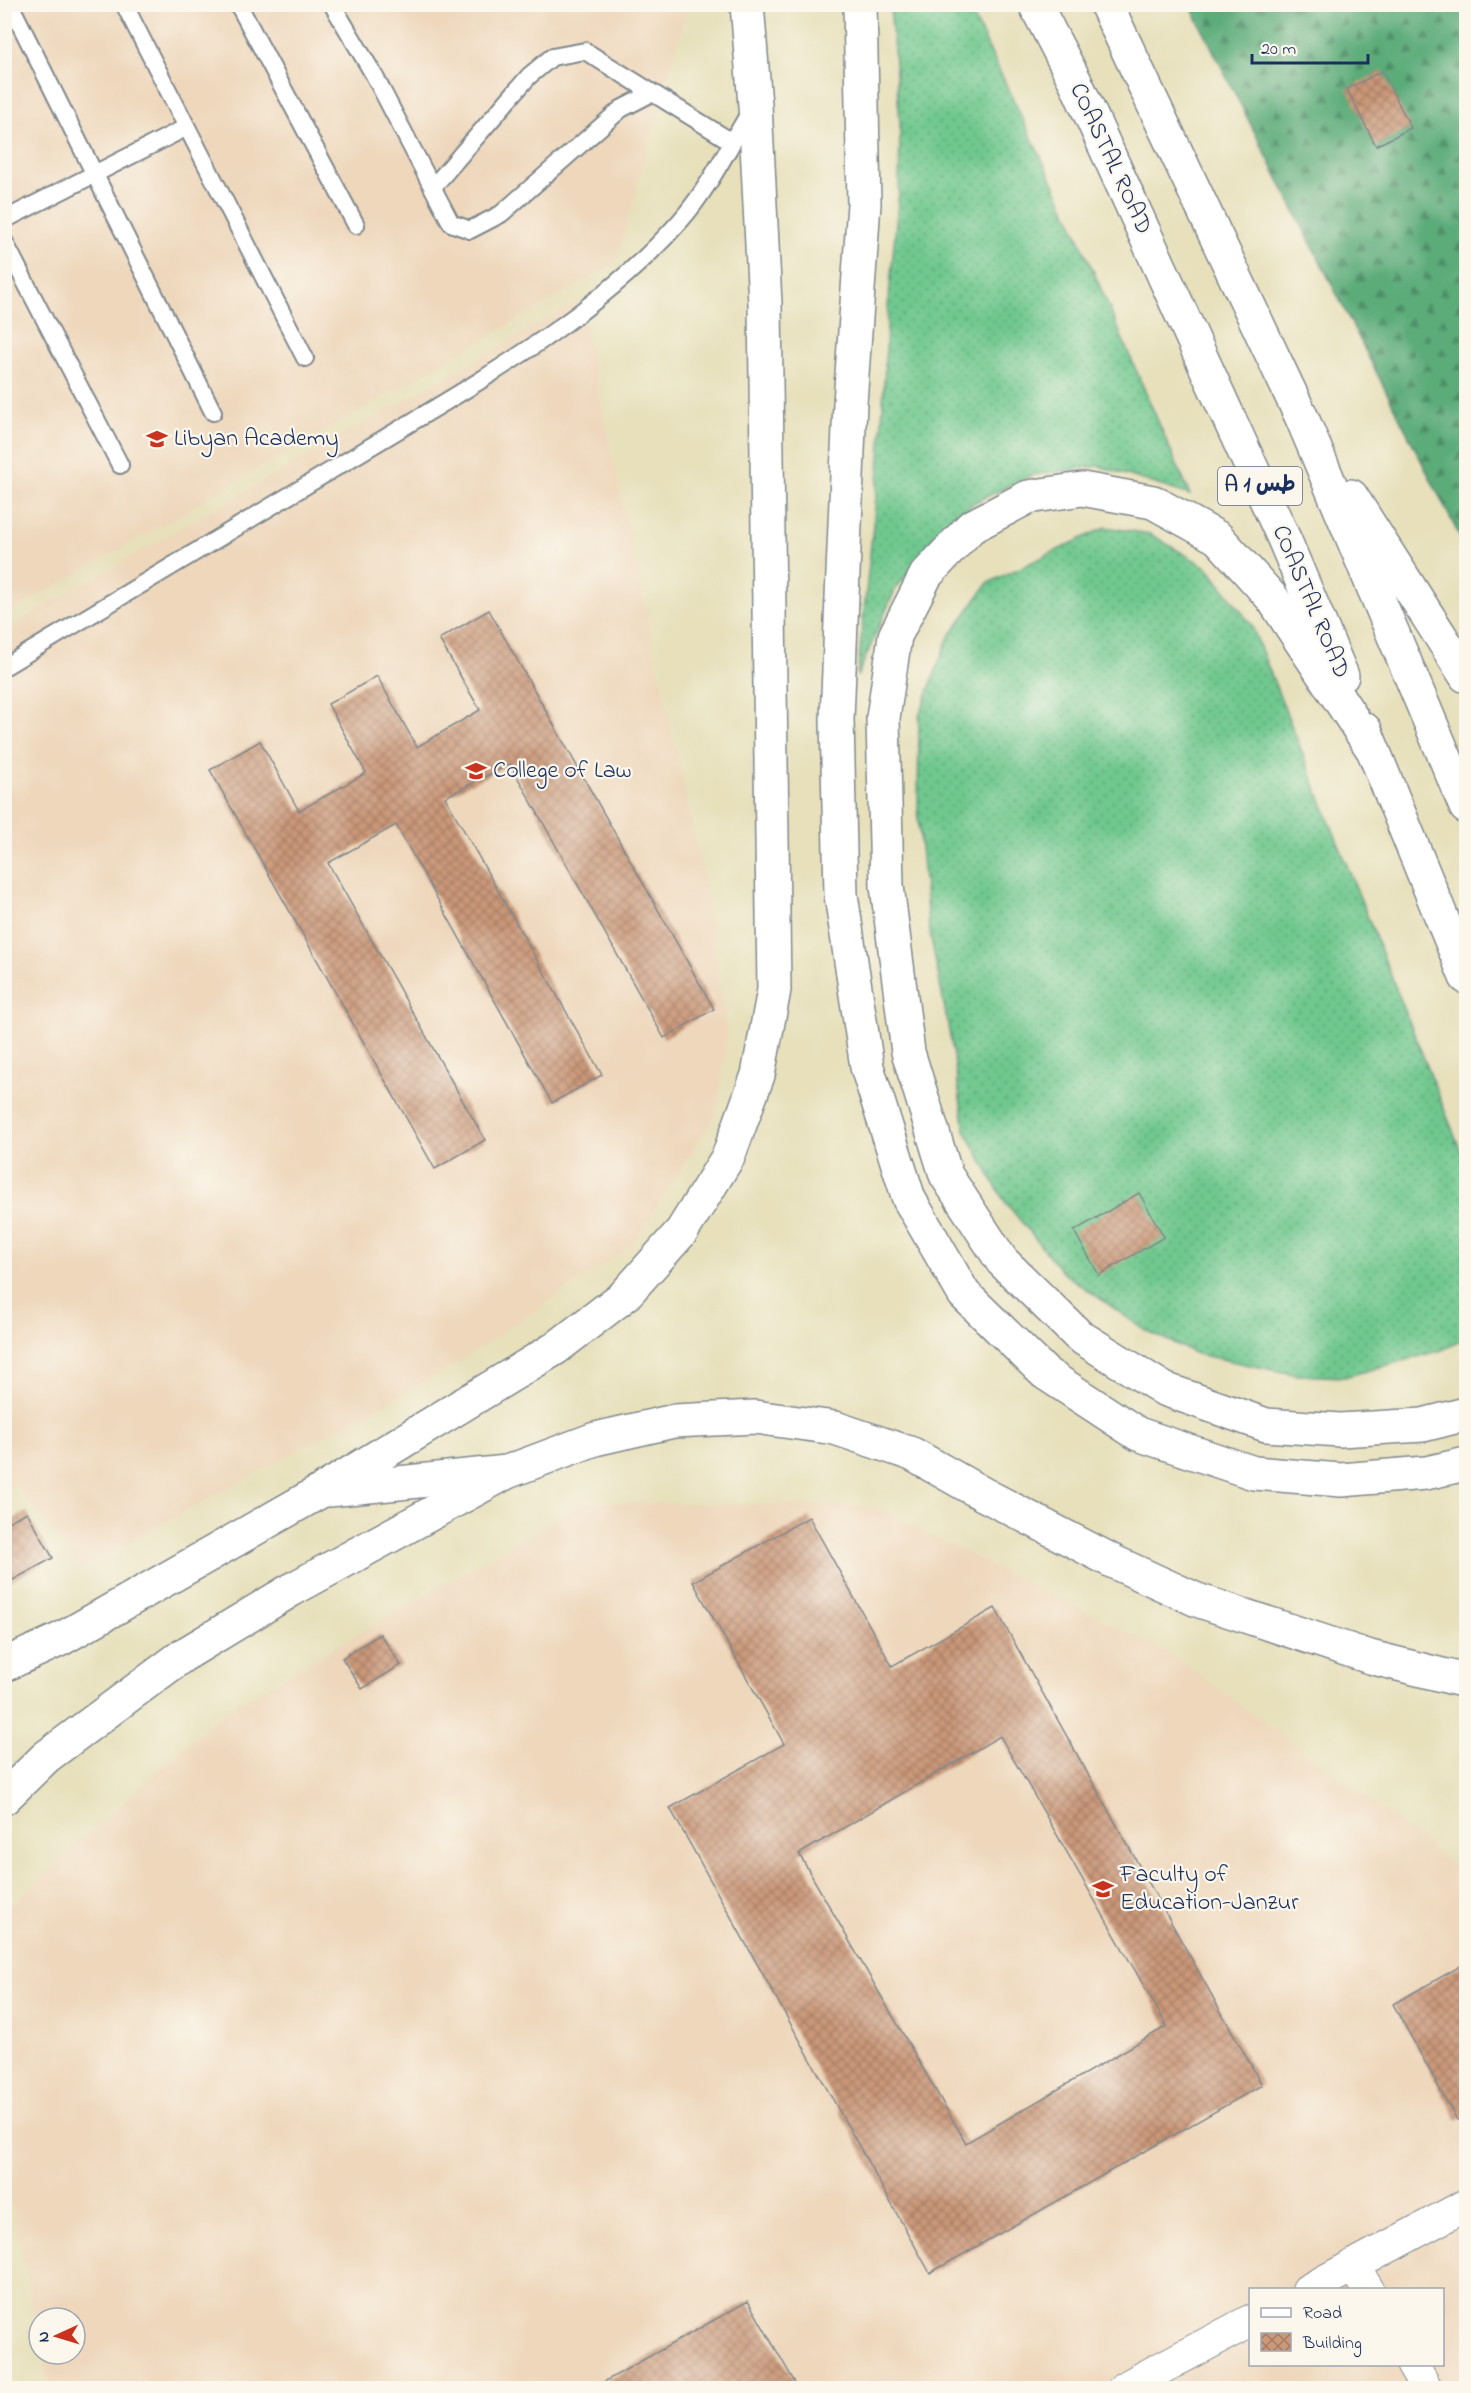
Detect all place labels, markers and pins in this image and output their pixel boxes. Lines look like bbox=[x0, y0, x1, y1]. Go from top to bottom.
place label: Libyan Academy bbox=[174, 422, 339, 458]
school or university icon: Libyan Academy bbox=[145, 427, 169, 451]
place label: College of Law bbox=[493, 754, 632, 789]
school or university icon: College of Law bbox=[464, 759, 488, 783]
place label: Faculty of Education-Janzur bbox=[1119, 1858, 1299, 1921]
school or university icon: Faculty of Education-Janzur bbox=[1091, 1877, 1115, 1901]

